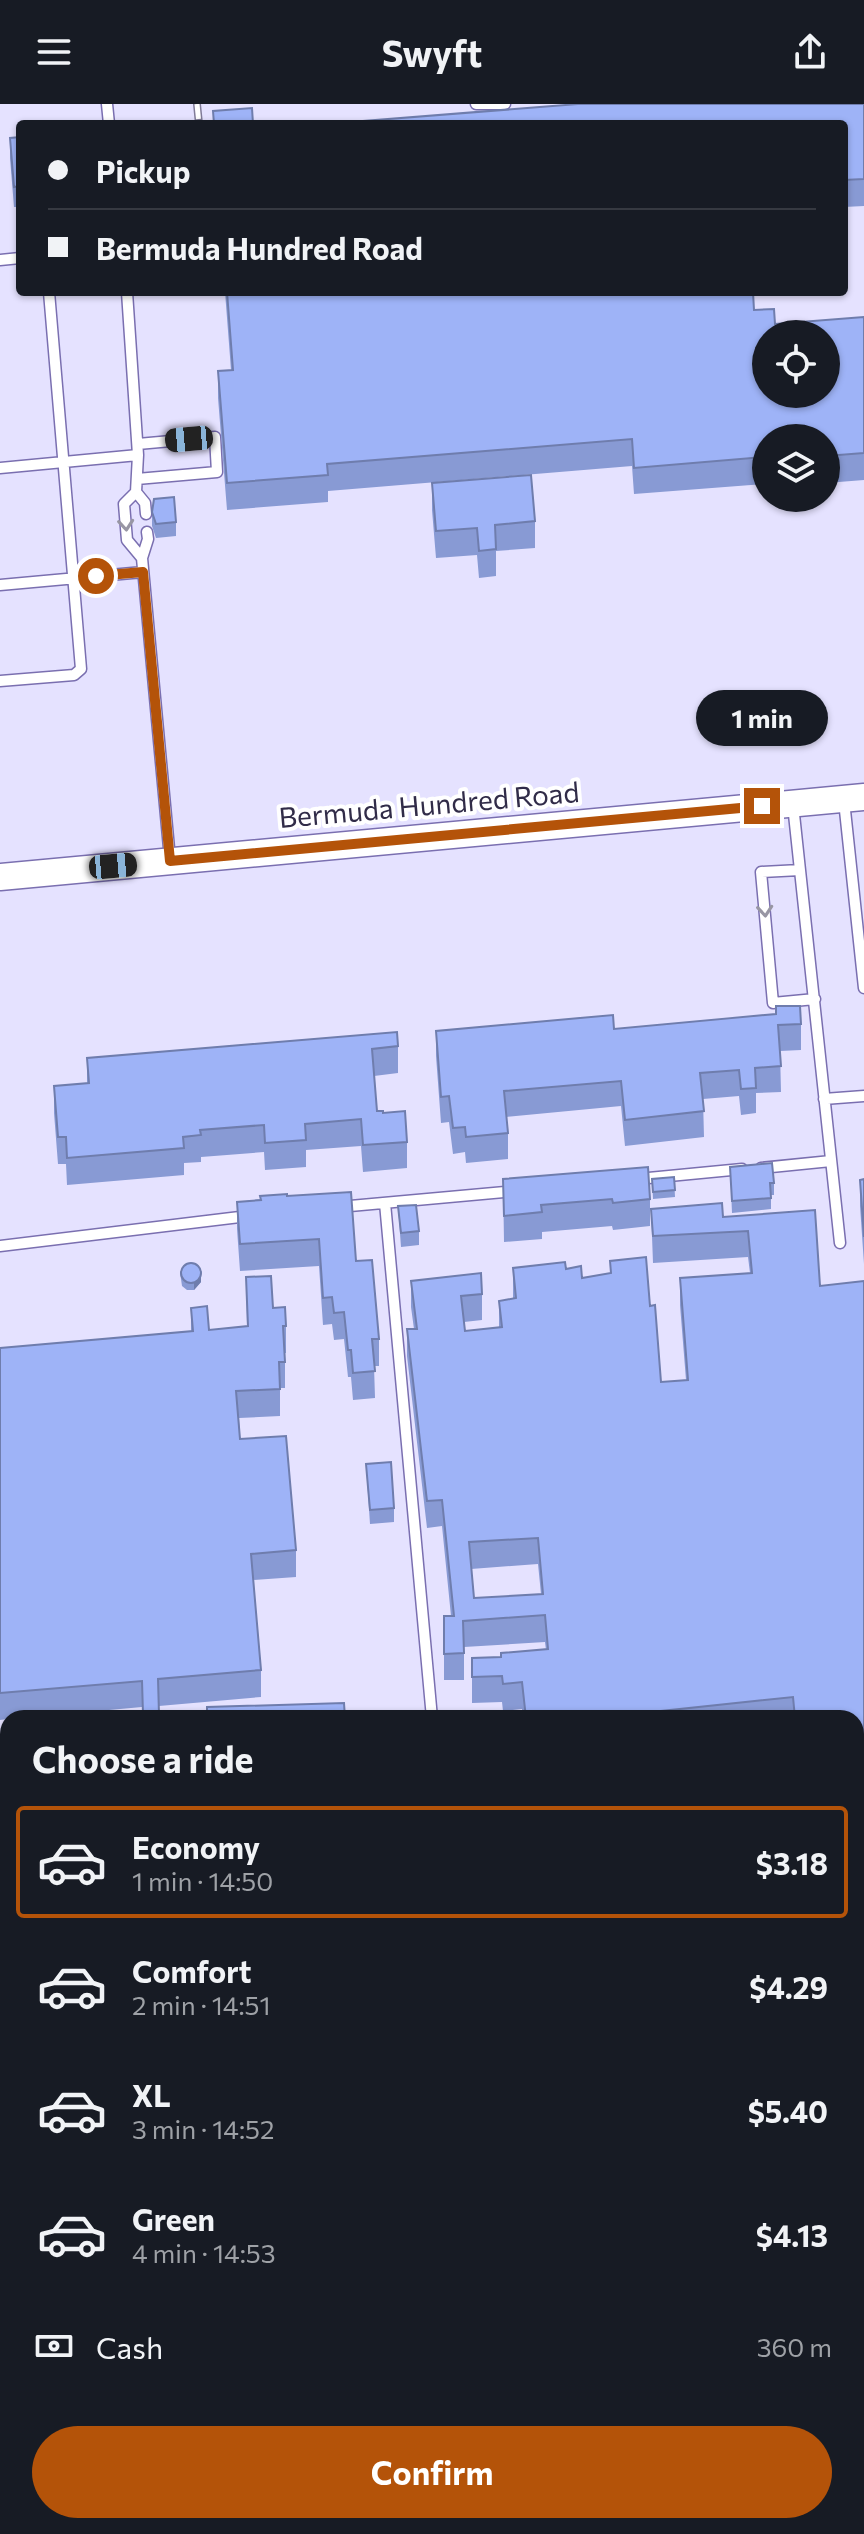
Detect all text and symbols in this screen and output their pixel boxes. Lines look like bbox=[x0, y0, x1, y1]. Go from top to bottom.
icon: menu bbox=[32, 30, 76, 74]
text: Swyft bbox=[382, 30, 482, 74]
icon: share bbox=[788, 30, 832, 74]
text: Pickup bbox=[96, 152, 190, 189]
text: Bermuda Hundred Road bbox=[96, 229, 423, 266]
map controls bbox=[752, 320, 840, 512]
button: locate bbox=[752, 320, 840, 408]
button: layers bbox=[752, 424, 840, 512]
car bbox=[164, 425, 214, 453]
one-way arrow bbox=[117, 519, 134, 532]
route start bbox=[78, 558, 114, 594]
callout: 1 min bbox=[696, 690, 828, 746]
text: 1 min bbox=[731, 702, 793, 733]
street label: Bermuda Hundred Road bbox=[277, 774, 581, 834]
route end bbox=[744, 788, 780, 824]
car bbox=[88, 852, 138, 880]
one-way arrow bbox=[756, 905, 773, 918]
text: Choose a ride bbox=[32, 1736, 253, 1780]
icon: car bbox=[36, 1826, 108, 1898]
text: Economy bbox=[132, 1828, 260, 1865]
text: $3.18 bbox=[756, 1844, 828, 1881]
text: 1 min · 14:50 bbox=[132, 1865, 273, 1896]
icon: car bbox=[36, 1950, 108, 2022]
text: Comfort bbox=[132, 1952, 251, 1989]
text: $4.29 bbox=[749, 1968, 828, 2005]
text: 2 min · 14:51 bbox=[132, 1989, 271, 2020]
icon: car bbox=[36, 2074, 108, 2146]
text: XL bbox=[132, 2076, 171, 2113]
text: $5.40 bbox=[748, 2092, 828, 2129]
text: 3 min · 14:52 bbox=[132, 2113, 274, 2144]
icon: car bbox=[36, 2198, 108, 2270]
text: Green bbox=[132, 2200, 215, 2237]
text: $4.13 bbox=[756, 2216, 828, 2253]
text: 4 min · 14:53 bbox=[132, 2237, 276, 2268]
icon: cash bbox=[32, 2324, 76, 2368]
text: Cash bbox=[96, 2328, 163, 2365]
text: 360 m bbox=[757, 2331, 832, 2362]
button: Confirm bbox=[32, 2426, 832, 2518]

